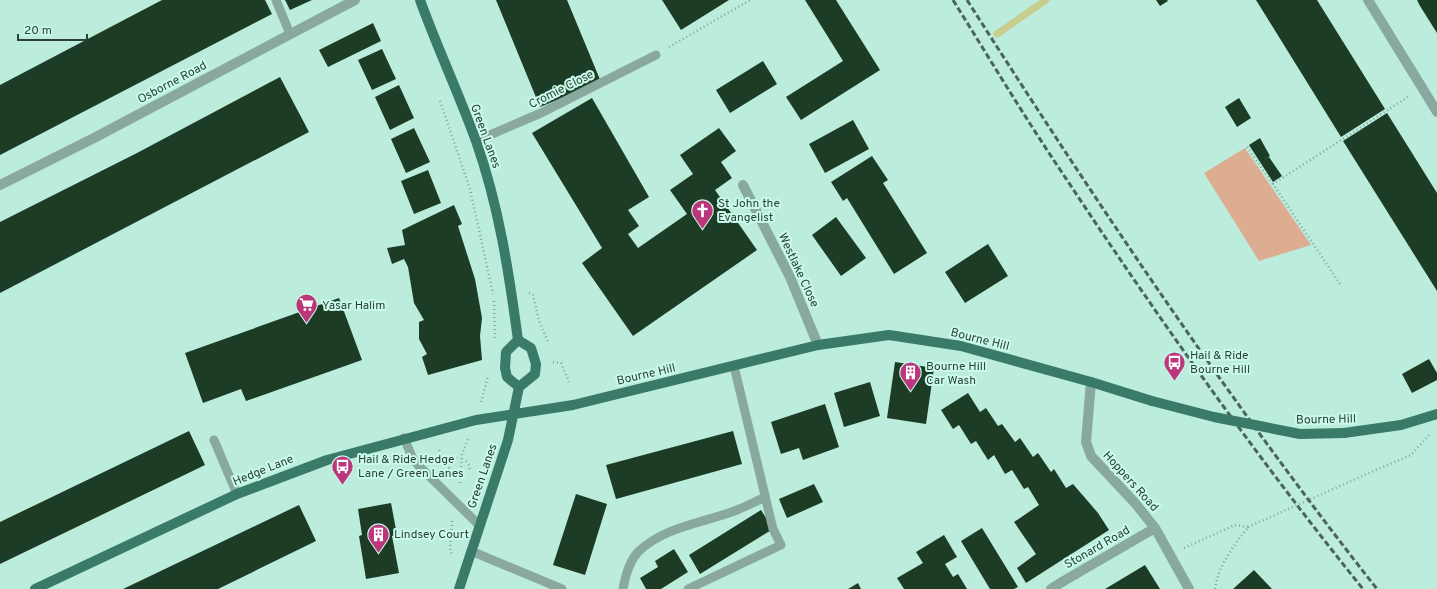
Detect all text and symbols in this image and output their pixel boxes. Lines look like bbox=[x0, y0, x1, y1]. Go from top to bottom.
scale bar bbox=[18, 16, 87, 42]
text: 20 m bbox=[24, 23, 52, 39]
street label: Osborne Road bbox=[135, 58, 210, 108]
street label: Cromie Close bbox=[526, 67, 597, 113]
street label: Green Lanes bbox=[466, 102, 504, 171]
place label: St John the Evangelist bbox=[718, 196, 780, 226]
church icon: St John the Evangelist bbox=[690, 197, 716, 230]
street label: Westlake Close bbox=[774, 231, 822, 310]
supermarket icon: Yasar Halim bbox=[293, 292, 319, 325]
place label: Yasar Halim bbox=[322, 298, 385, 314]
street label: Bourne Hill bbox=[949, 325, 1011, 355]
place label: Hail & Ride Bourne Hill bbox=[1190, 348, 1250, 378]
bus stop icon: Hail & Ride Bourne Hill bbox=[1162, 349, 1188, 382]
place label: Bourne Hill Car Wash bbox=[926, 359, 986, 389]
street label: Bourne Hill bbox=[615, 360, 677, 390]
building icon: Bourne Hill Car Wash bbox=[897, 360, 923, 393]
street label: Bourne Hill bbox=[1296, 411, 1356, 429]
street label: Green Lanes bbox=[464, 442, 502, 511]
street label: Hoppers Road bbox=[1099, 448, 1162, 515]
street label: Hedge Lane bbox=[231, 451, 296, 490]
place label: Hail & Ride Hedge Lane / Green Lanes bbox=[358, 452, 464, 482]
bus stop icon: Hail & Ride Hedge Lane / Green Lanes bbox=[329, 453, 355, 486]
building icon: Lindsey Court bbox=[366, 521, 392, 554]
street label: Stonard Road bbox=[1062, 523, 1133, 573]
place label: Lindsey Court bbox=[394, 527, 469, 543]

